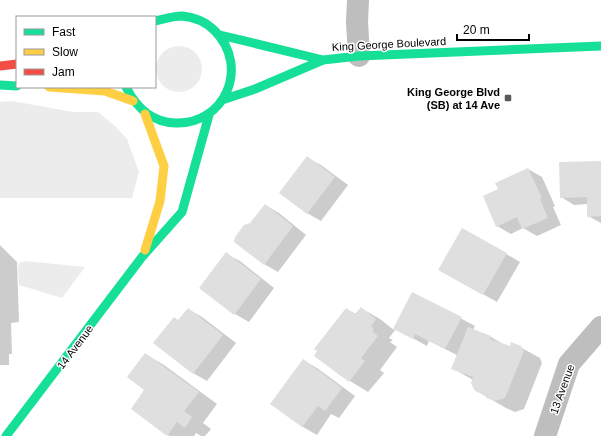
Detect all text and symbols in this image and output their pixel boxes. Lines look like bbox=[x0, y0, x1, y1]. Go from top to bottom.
legend bbox=[16, 16, 156, 88]
scale bar bbox=[457, 16, 529, 42]
text: 20 m bbox=[463, 23, 490, 37]
text: Fast bbox=[52, 25, 76, 39]
street label: King George Boulevard bbox=[332, 35, 446, 53]
text: Slow bbox=[52, 45, 78, 59]
text: Jam bbox=[52, 65, 75, 79]
place label: King George Blvd (SB) at 14 Ave bbox=[407, 86, 500, 111]
marker: King George Blvd (SB) at 14 Ave bbox=[503, 93, 513, 103]
street label: 14 Avenue bbox=[55, 323, 95, 371]
street label: 13 Avenue bbox=[548, 363, 576, 415]

